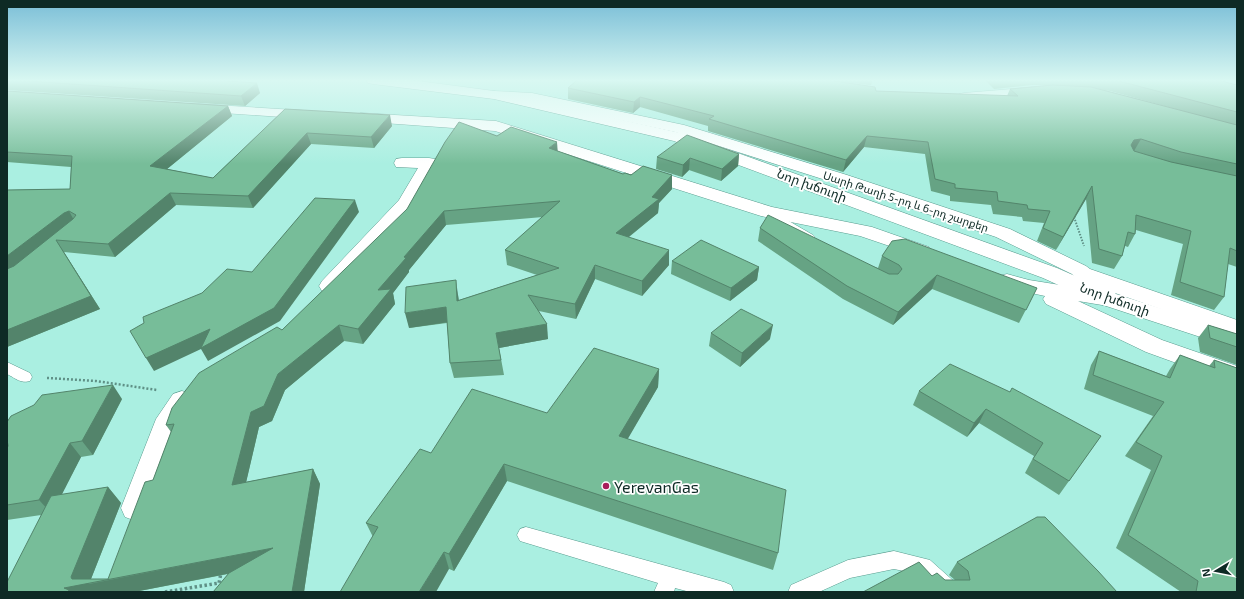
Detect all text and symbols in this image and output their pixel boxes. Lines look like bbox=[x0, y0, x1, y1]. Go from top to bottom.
street label: Նոր խճուղի bbox=[775, 165, 849, 205]
street label: Սարի Թաղի 5-րդ և 6-րդ շարքեր bbox=[821, 168, 990, 235]
street label: Նոր խճուղի bbox=[1078, 279, 1152, 319]
place label: YerevanGas bbox=[614, 477, 699, 496]
marker: YerevanGas bbox=[601, 481, 611, 491]
north arrow bbox=[1196, 551, 1236, 591]
text: N bbox=[1199, 568, 1213, 578]

